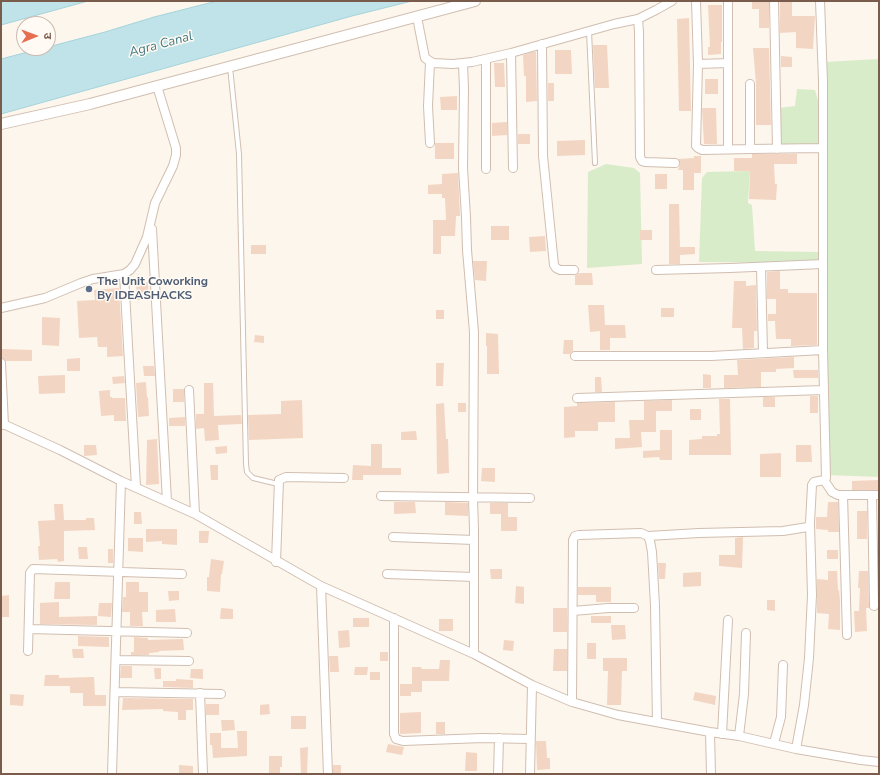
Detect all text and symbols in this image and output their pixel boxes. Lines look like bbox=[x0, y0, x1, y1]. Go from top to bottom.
north arrow bbox=[16, 16, 56, 56]
water label: Agra Canal bbox=[127, 29, 195, 61]
text: उ bbox=[40, 32, 55, 39]
place label: The Unit Coworking By IDEASHACKS bbox=[97, 275, 208, 303]
marker: The Unit Coworking By IDEASHACKS bbox=[84, 284, 94, 294]

